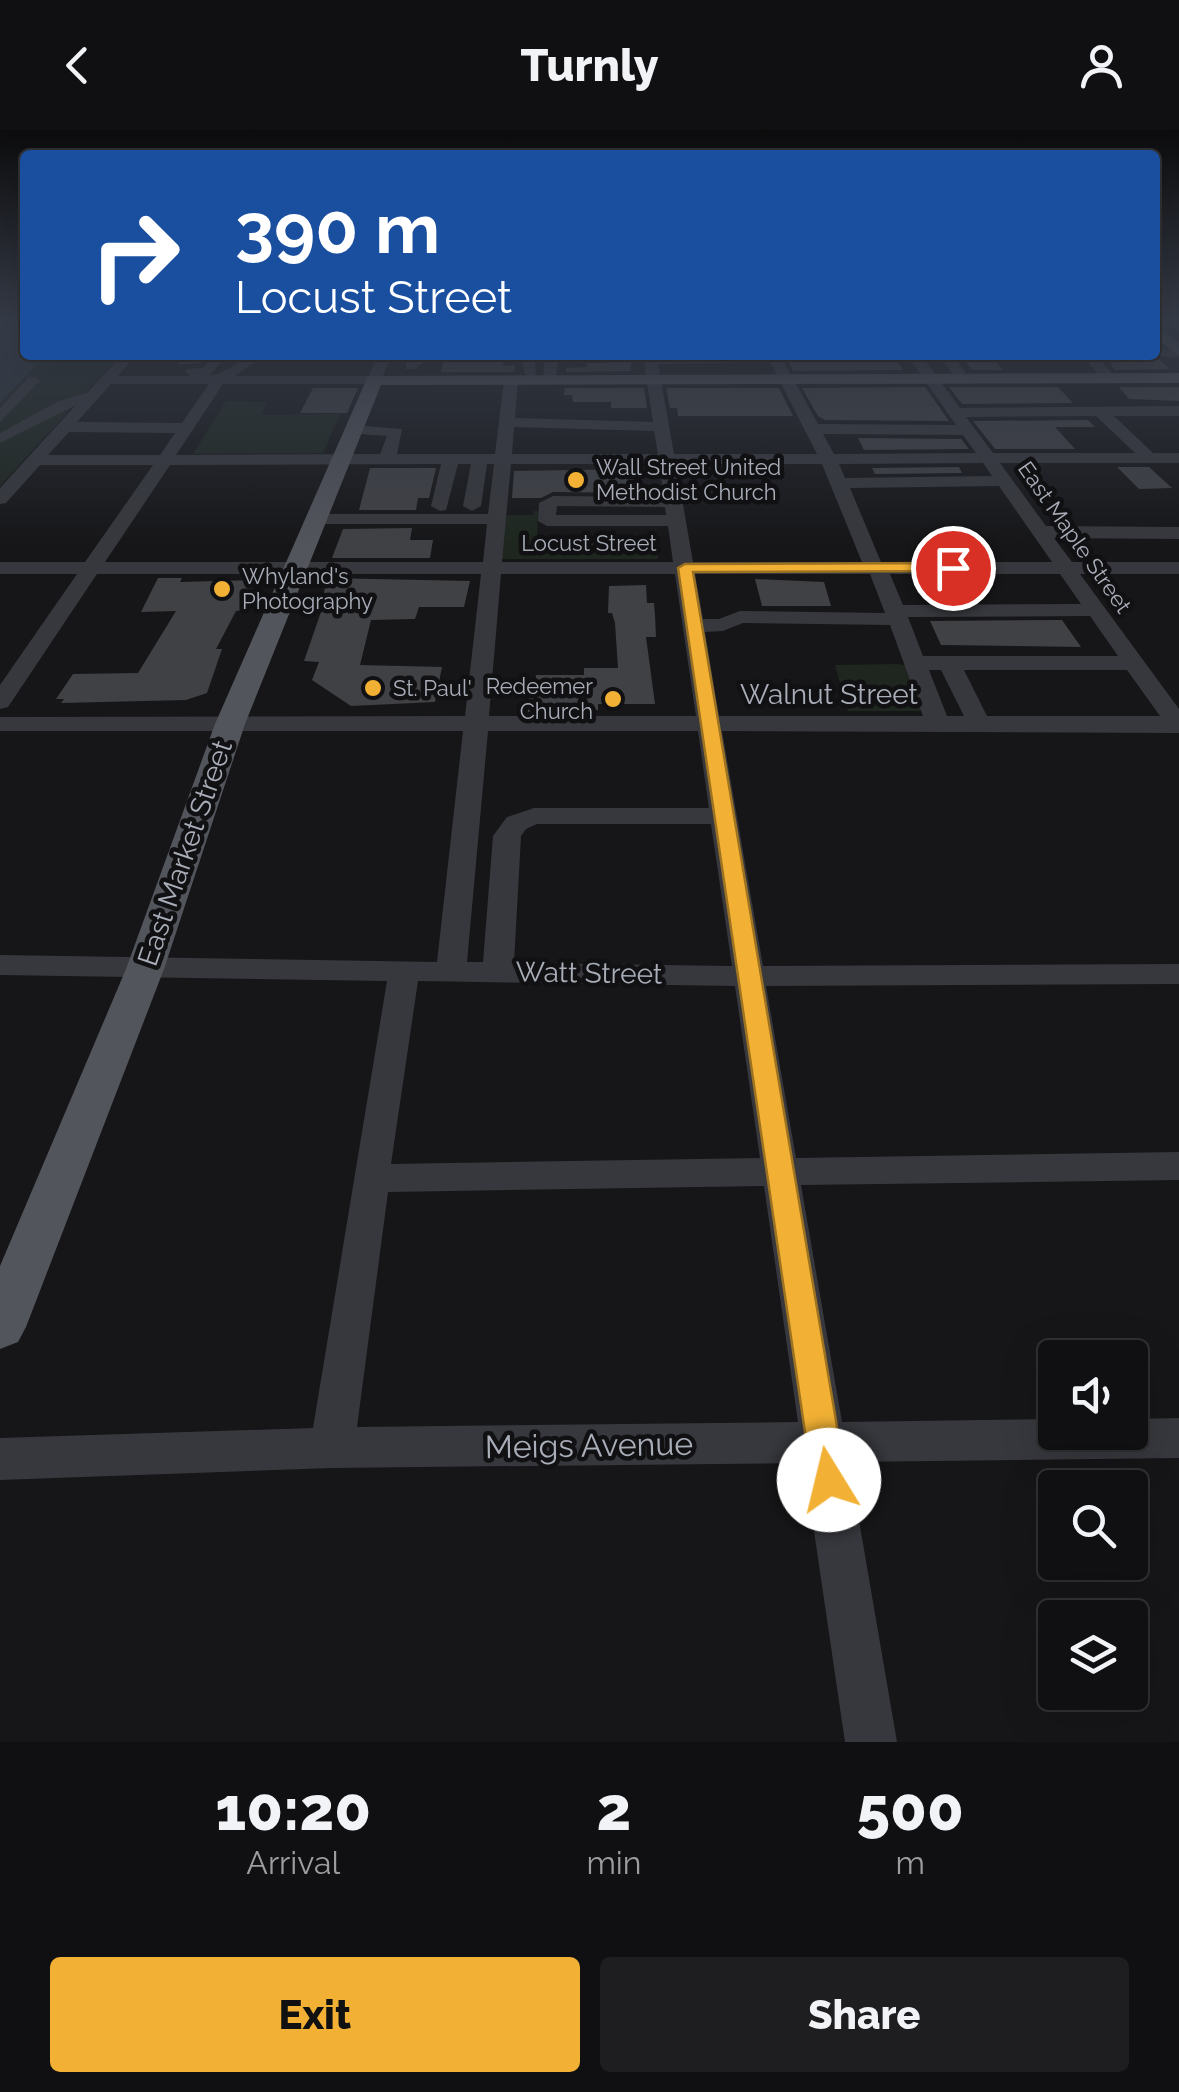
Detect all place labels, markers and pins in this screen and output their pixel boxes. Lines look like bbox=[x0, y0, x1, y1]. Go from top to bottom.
place label: Wall Street United Methodist Church bbox=[596, 454, 781, 505]
marker: Wall Street United Methodist Church bbox=[565, 469, 587, 491]
pin bbox=[911, 526, 996, 611]
place label: Whyland's Photography bbox=[242, 563, 373, 614]
marker: Whyland's Photography bbox=[211, 578, 233, 600]
place label: Redeemer Church bbox=[486, 673, 593, 724]
place label: St. Paul' bbox=[393, 675, 472, 701]
marker: St. Paul' bbox=[362, 677, 384, 699]
marker: Redeemer Church bbox=[602, 688, 624, 710]

